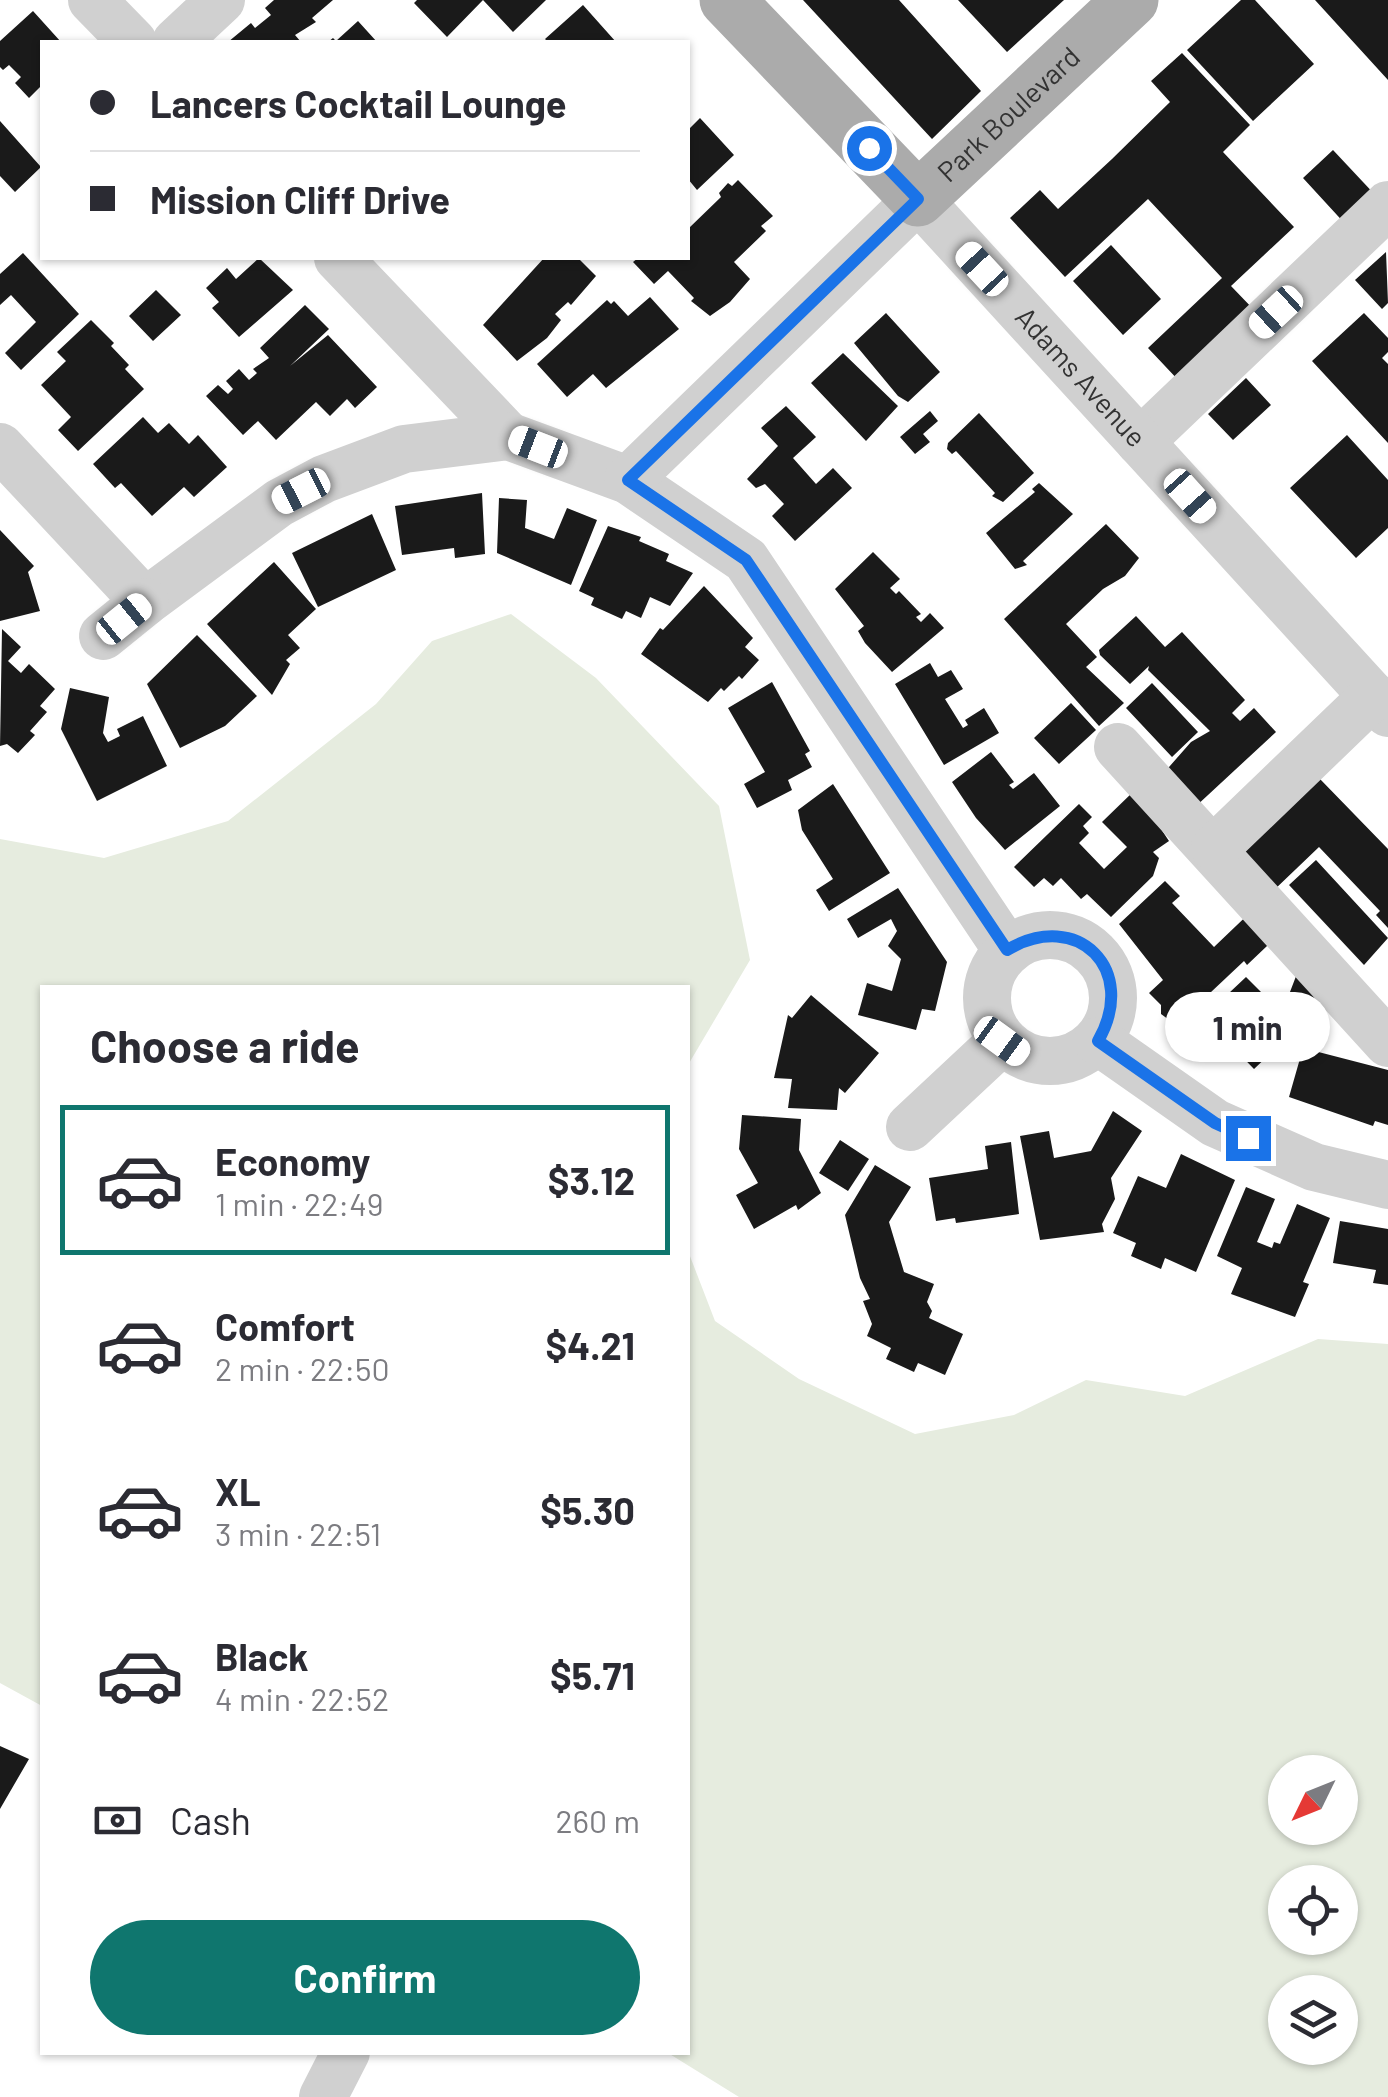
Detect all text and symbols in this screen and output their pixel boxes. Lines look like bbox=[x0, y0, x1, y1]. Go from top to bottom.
street label: Park Boulevard bbox=[930, 39, 1086, 188]
text: Lancers Cocktail Lounge bbox=[150, 80, 567, 126]
route start bbox=[847, 126, 892, 171]
text: Mission Cliff Drive bbox=[150, 176, 450, 222]
car bbox=[951, 237, 1013, 301]
car bbox=[1244, 281, 1308, 343]
street label: Adams Avenue bbox=[1009, 299, 1154, 453]
car bbox=[505, 422, 571, 472]
car bbox=[267, 464, 335, 518]
car bbox=[1159, 464, 1221, 528]
car bbox=[91, 588, 157, 650]
callout: 1 min bbox=[1166, 993, 1330, 1063]
text: 1 min bbox=[1212, 1008, 1283, 1046]
car bbox=[969, 1011, 1035, 1071]
text: Choose a ride bbox=[90, 1018, 360, 1072]
route end bbox=[1226, 1116, 1271, 1161]
icon: car bbox=[95, 1135, 185, 1225]
text: Economy bbox=[215, 1138, 370, 1184]
text: $3.12 bbox=[548, 1157, 635, 1203]
text: 1 min · 22:49 bbox=[215, 1184, 383, 1222]
icon: car bbox=[95, 1300, 185, 1390]
text: Comfort bbox=[215, 1303, 355, 1349]
text: $4.21 bbox=[546, 1322, 635, 1368]
text: 2 min · 22:50 bbox=[215, 1349, 390, 1387]
icon: car bbox=[95, 1465, 185, 1555]
text: XL bbox=[215, 1468, 261, 1514]
text: $5.30 bbox=[540, 1487, 635, 1533]
text: 3 min · 22:51 bbox=[215, 1514, 381, 1552]
icon: car bbox=[95, 1630, 185, 1720]
text: Black bbox=[215, 1633, 309, 1679]
text: $5.71 bbox=[550, 1652, 635, 1698]
text: 4 min · 22:52 bbox=[215, 1679, 389, 1717]
north arrow bbox=[1268, 1755, 1358, 1845]
map controls bbox=[1268, 1755, 1358, 2065]
icon: cash bbox=[90, 1793, 145, 1848]
text: Cash bbox=[170, 1797, 251, 1843]
text: 260 m bbox=[555, 1801, 640, 1839]
button: locate bbox=[1268, 1865, 1358, 1955]
button: Confirm bbox=[90, 1920, 640, 2035]
button: layers bbox=[1268, 1975, 1358, 2065]

